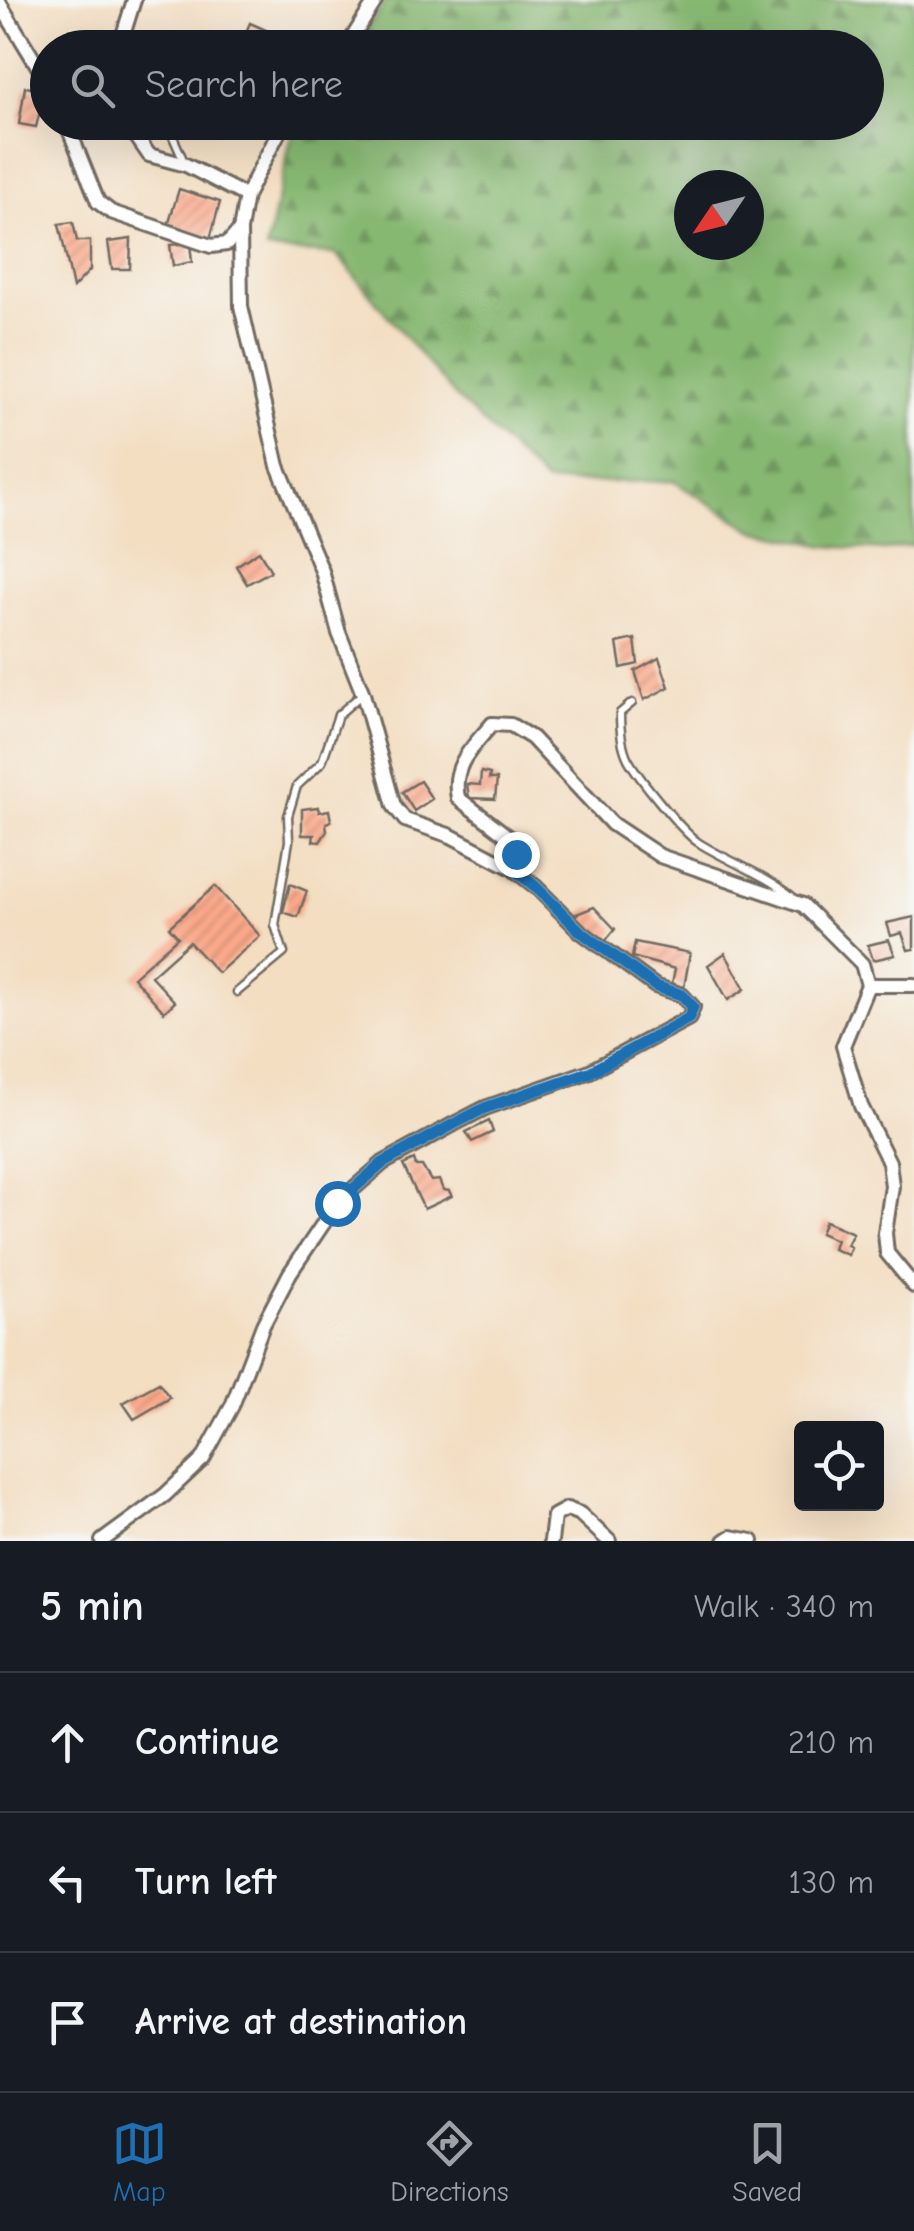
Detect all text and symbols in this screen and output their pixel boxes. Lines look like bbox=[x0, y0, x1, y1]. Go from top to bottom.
search box bbox=[30, 30, 884, 140]
icon: search bbox=[65, 58, 120, 113]
text: Search here bbox=[145, 63, 343, 107]
north arrow bbox=[674, 170, 764, 260]
route end bbox=[494, 832, 540, 878]
route start bbox=[315, 1181, 361, 1227]
map controls bbox=[794, 1421, 884, 1511]
button: locate bbox=[794, 1421, 884, 1511]
text: 5 min bbox=[40, 1582, 144, 1631]
text: Walk · 340 m bbox=[694, 1588, 874, 1625]
icon: ahead bbox=[40, 1715, 95, 1770]
text: Continue bbox=[135, 1720, 279, 1764]
text: 210 m bbox=[788, 1724, 874, 1761]
icon: left bbox=[40, 1855, 95, 1910]
text: Turn left bbox=[135, 1860, 276, 1904]
text: 130 m bbox=[788, 1864, 874, 1901]
icon: arrive bbox=[40, 1995, 95, 2050]
text: Arrive at destination bbox=[135, 2000, 467, 2044]
tab: Map bbox=[112, 2116, 167, 2208]
tab: Directions bbox=[390, 2116, 509, 2208]
tab: Saved bbox=[732, 2116, 802, 2208]

